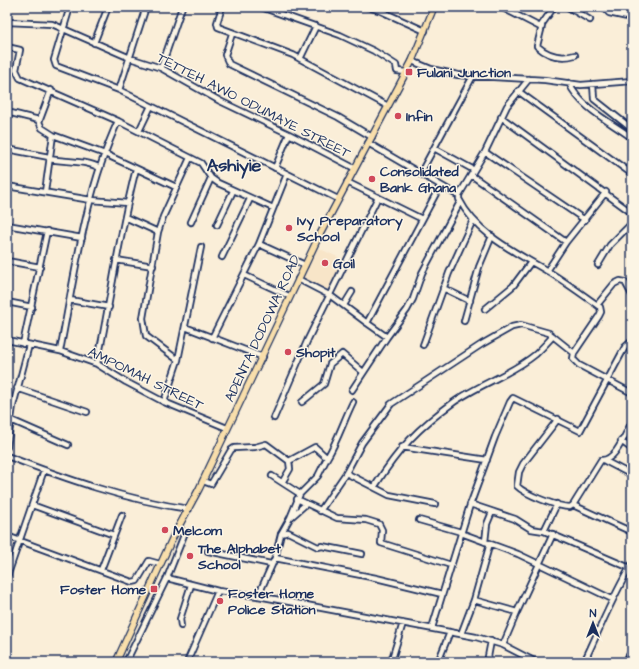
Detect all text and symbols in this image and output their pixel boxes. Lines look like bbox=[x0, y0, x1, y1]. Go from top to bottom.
street label: TETTEH AWO ODUMAYE STREET bbox=[153, 48, 354, 164]
place label: Fulani Junction bbox=[417, 63, 511, 83]
marker: Fulani Junction bbox=[404, 67, 414, 77]
place label: Infin bbox=[406, 107, 433, 127]
marker: Infin bbox=[393, 111, 403, 121]
district label: Ashiyie bbox=[207, 153, 262, 179]
place label: Consolidated Bank Ghana bbox=[380, 162, 460, 198]
marker: Consolidated Bank Ghana bbox=[367, 174, 377, 184]
place label: Ivy Preparatory School bbox=[296, 211, 403, 247]
marker: Ivy Preparatory School bbox=[284, 223, 294, 233]
street label: ADENTA DODOWA ROAD bbox=[220, 251, 306, 405]
place label: Goil bbox=[333, 254, 356, 274]
marker: Goil bbox=[320, 258, 330, 268]
street label: AMPOMAH STREET bbox=[84, 342, 207, 416]
place label: Shopit bbox=[295, 343, 336, 363]
marker: Shopit bbox=[283, 347, 293, 357]
place label: Melcom bbox=[173, 521, 223, 541]
marker: Melcom bbox=[160, 525, 170, 535]
place label: The Alphabet School bbox=[197, 539, 281, 575]
marker: The Alphabet School bbox=[185, 551, 195, 561]
place label: Foster Home bbox=[60, 580, 146, 600]
marker: Foster Home bbox=[149, 584, 159, 594]
place label: Foster Home Police Station bbox=[228, 584, 316, 620]
marker: Foster Home Police Station bbox=[215, 596, 225, 606]
north arrow bbox=[573, 603, 613, 643]
text: N bbox=[590, 606, 597, 621]

